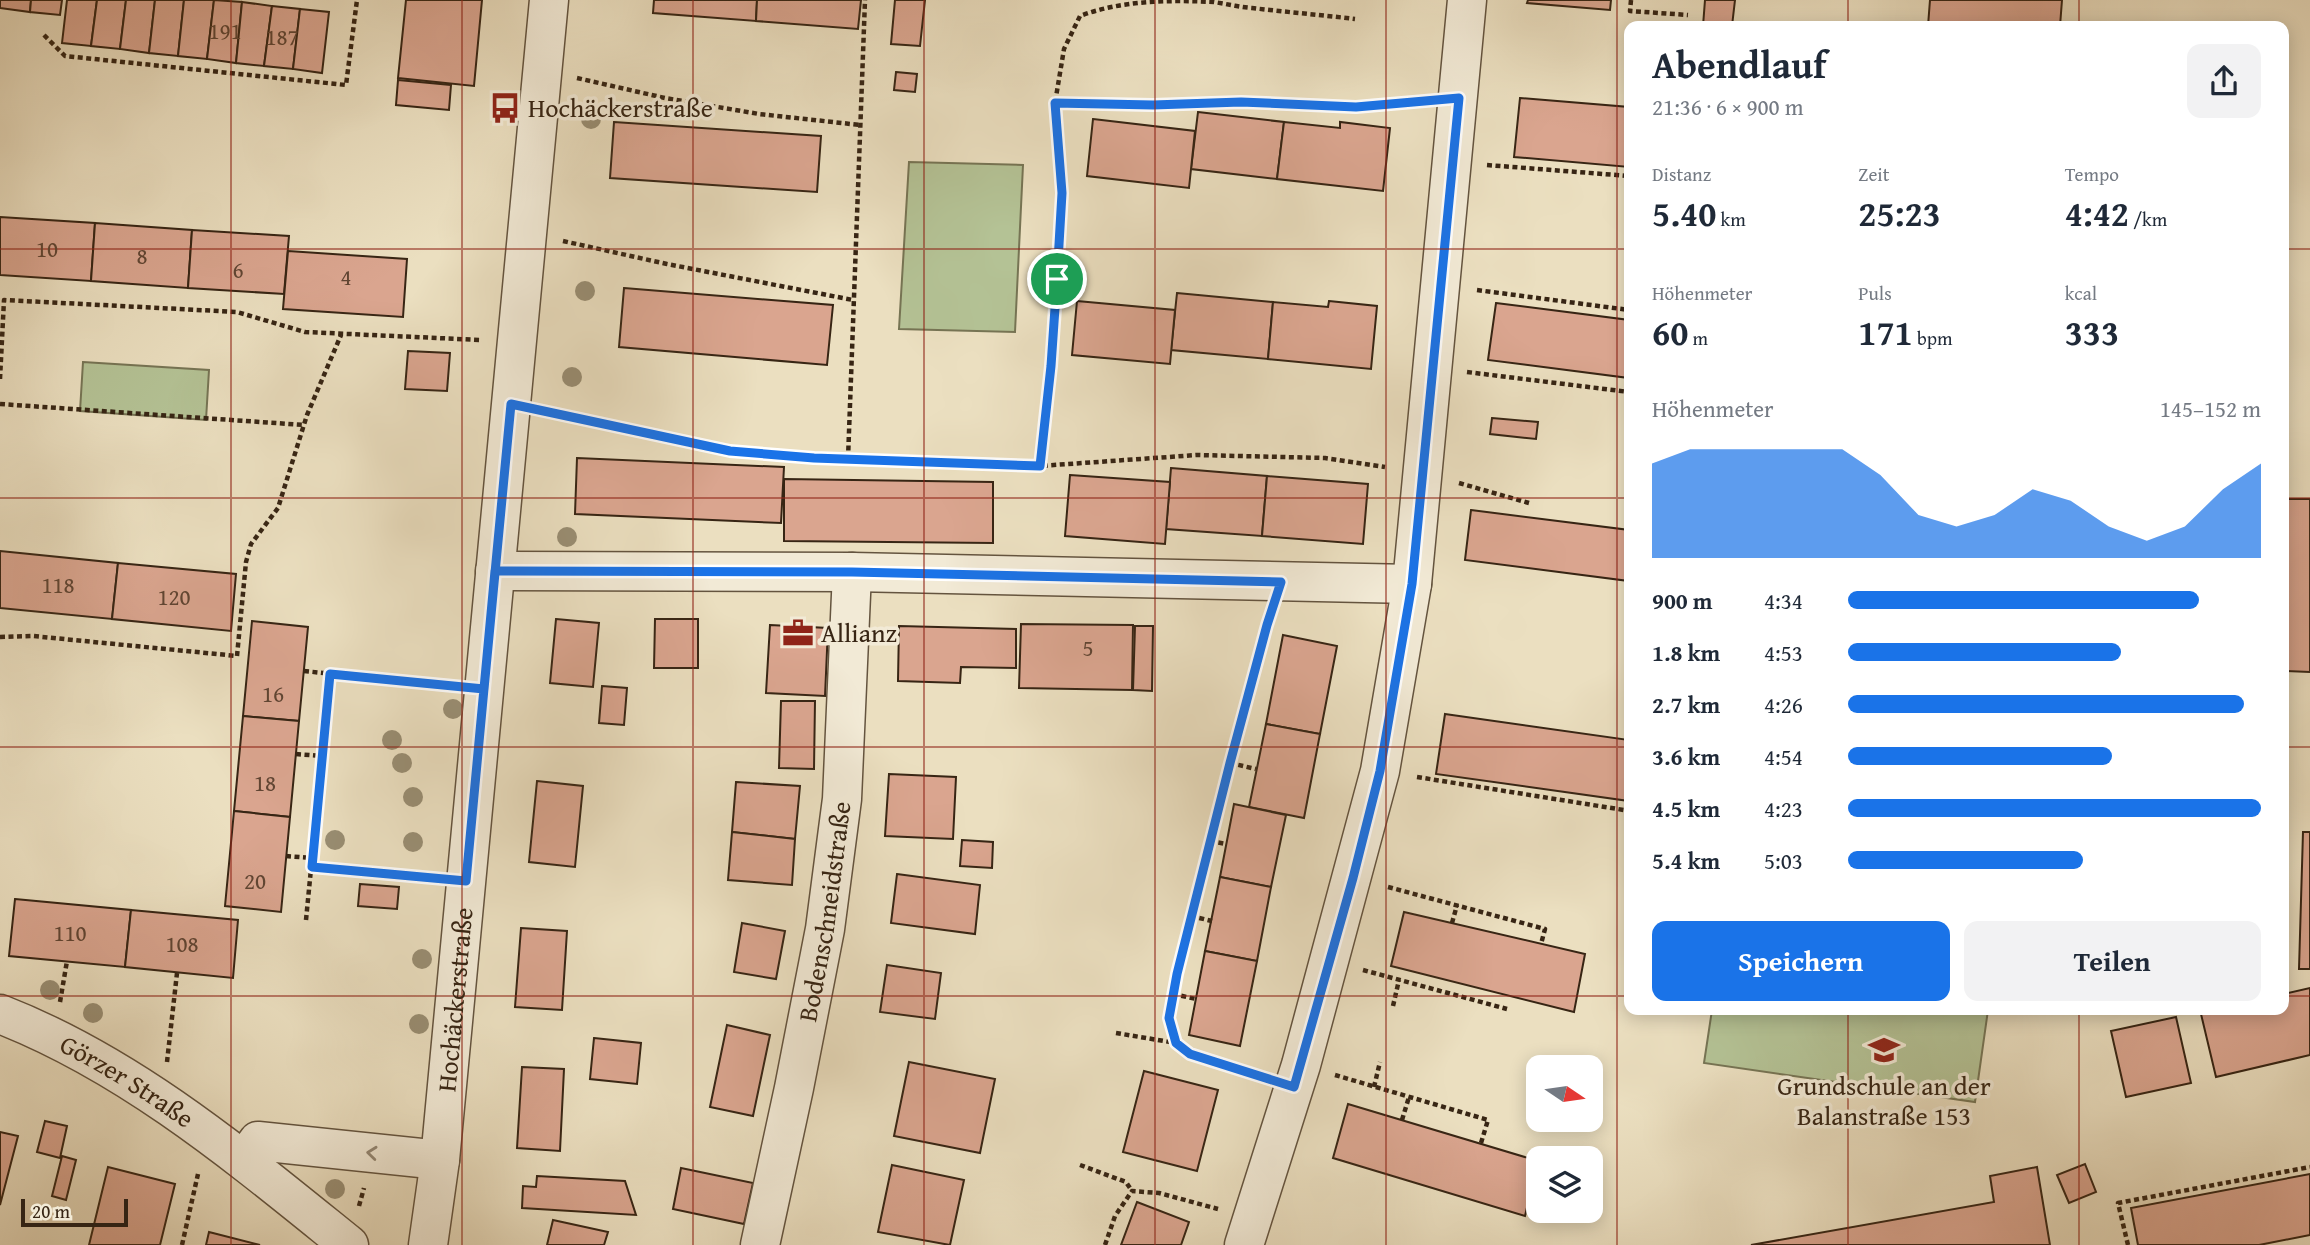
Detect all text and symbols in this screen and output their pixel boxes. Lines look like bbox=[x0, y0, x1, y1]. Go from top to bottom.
house number: 191 bbox=[208, 14, 242, 47]
house number: 187 bbox=[265, 20, 299, 53]
text: Abendlauf bbox=[1652, 36, 1826, 92]
button: share bbox=[2187, 44, 2261, 118]
place label: Hochäckerstraße bbox=[528, 88, 713, 127]
text: 21:36 · 6 × 900 m bbox=[1652, 90, 1804, 123]
bus stop icon: Hochäckerstraße bbox=[488, 91, 522, 125]
text: Distanz bbox=[1652, 160, 1711, 188]
text: Zeit bbox=[1858, 160, 1889, 188]
text: Tempo bbox=[2065, 160, 2119, 188]
text: 5.40 bbox=[1652, 188, 1716, 239]
text: 25:23 bbox=[1858, 188, 1941, 239]
text: 4:42 bbox=[2065, 188, 2129, 239]
text: km bbox=[1716, 205, 1746, 233]
text: /km bbox=[2129, 205, 2167, 233]
house number: 10 bbox=[36, 232, 58, 265]
house number: 8 bbox=[136, 239, 148, 272]
pin bbox=[1027, 249, 1087, 309]
house number: 6 bbox=[232, 253, 244, 286]
house number: 4 bbox=[340, 260, 352, 293]
icon: arrive bbox=[1038, 260, 1076, 298]
text: Höhenmeter bbox=[1652, 279, 1752, 307]
text: Puls bbox=[1858, 279, 1892, 307]
text: kcal bbox=[2065, 279, 2097, 307]
text: 60 bbox=[1652, 307, 1688, 358]
text: 171 bbox=[1858, 307, 1913, 358]
text: 333 bbox=[2065, 307, 2119, 358]
text: m bbox=[1688, 324, 1708, 352]
text: bpm bbox=[1913, 324, 1953, 352]
text: Höhenmeter bbox=[1652, 392, 1774, 425]
text: 145–152 m bbox=[2160, 392, 2261, 425]
house number: 118 bbox=[41, 568, 75, 601]
house number: 120 bbox=[157, 580, 191, 613]
text: 900 m bbox=[1652, 584, 1713, 617]
text: 4:34 bbox=[1764, 584, 1803, 617]
place label: Allianz bbox=[821, 613, 897, 652]
office icon: Allianz bbox=[781, 616, 815, 650]
house number: 5 bbox=[1082, 631, 1094, 664]
text: 1.8 km bbox=[1652, 636, 1720, 669]
text: 4:53 bbox=[1764, 636, 1803, 669]
house number: 16 bbox=[262, 677, 284, 710]
text: 2.7 km bbox=[1652, 688, 1720, 721]
text: 4:26 bbox=[1764, 688, 1803, 721]
text: 3.6 km bbox=[1652, 740, 1720, 773]
text: 4:54 bbox=[1764, 740, 1803, 773]
house number: 18 bbox=[254, 766, 276, 799]
text: 4.5 km bbox=[1652, 792, 1720, 825]
text: 4:23 bbox=[1764, 792, 1803, 825]
street label: Bodenschneidstraße bbox=[787, 799, 861, 1025]
text: 5.4 km bbox=[1652, 844, 1720, 877]
text: 5:03 bbox=[1764, 844, 1803, 877]
house number: 20 bbox=[244, 864, 266, 897]
street label: Hochäckerstraße bbox=[427, 906, 483, 1093]
house number: 110 bbox=[53, 916, 87, 949]
button: Speichern bbox=[1652, 921, 1950, 1001]
button: Teilen bbox=[1964, 921, 2261, 1001]
house number: 108 bbox=[165, 927, 199, 960]
street label: Görzer Straße bbox=[53, 1024, 203, 1137]
school or university icon: Grundschule an der Balanstraße 153 bbox=[1867, 1033, 1901, 1067]
north arrow bbox=[1526, 1055, 1603, 1132]
map controls bbox=[1526, 1055, 1603, 1223]
place label: Grundschule an der Balanstraße 153 bbox=[1777, 1066, 1991, 1135]
one-way arrow bbox=[366, 1146, 377, 1161]
button: layers bbox=[1526, 1146, 1603, 1223]
scale bar bbox=[21, 1196, 128, 1228]
text: 20 m bbox=[32, 1197, 70, 1225]

